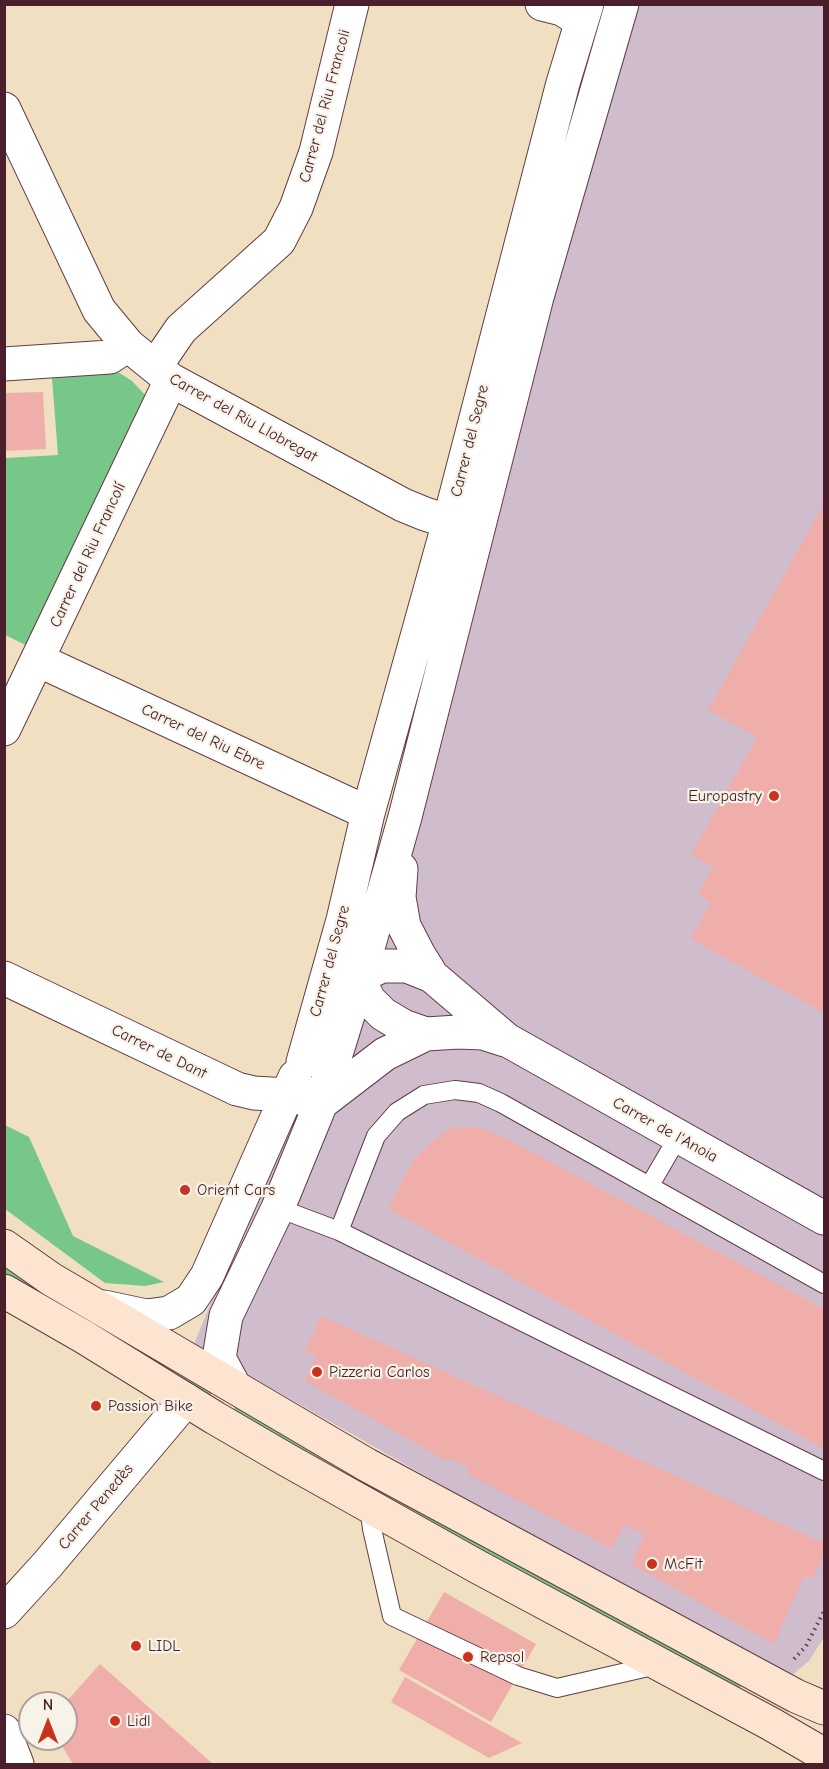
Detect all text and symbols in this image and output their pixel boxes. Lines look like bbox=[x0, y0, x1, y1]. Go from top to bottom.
street label: Carrer del Riu Francoli bbox=[295, 27, 355, 185]
street label: Carrer del Riu Llobregat bbox=[166, 369, 320, 467]
street label: Carrer del Segre bbox=[447, 383, 493, 499]
street label: Carrer del Riu Francolí bbox=[46, 479, 130, 631]
street label: Carrer del Riu Ebre bbox=[138, 700, 268, 774]
place label: Europastry bbox=[688, 786, 762, 806]
marker: Europastry bbox=[767, 789, 781, 803]
street label: Carrer del Segre bbox=[306, 903, 354, 1019]
street label: Carrer de Dant bbox=[108, 1021, 210, 1083]
street label: Carrer de l'Anoia bbox=[609, 1093, 721, 1167]
place label: Orient Cars bbox=[197, 1180, 275, 1200]
marker: Orient Cars bbox=[178, 1183, 192, 1197]
place label: Pizzeria Carlos bbox=[329, 1362, 430, 1382]
marker: Pizzeria Carlos bbox=[310, 1365, 324, 1379]
place label: Passion Bike bbox=[108, 1396, 193, 1416]
marker: Passion Bike bbox=[89, 1399, 103, 1413]
street label: Carrer Penedès bbox=[54, 1460, 138, 1554]
place label: McFit bbox=[664, 1554, 703, 1574]
marker: McFit bbox=[645, 1557, 659, 1571]
place label: LIDL bbox=[148, 1636, 180, 1656]
marker: LIDL bbox=[129, 1639, 143, 1653]
place label: Repsol bbox=[480, 1647, 524, 1667]
marker: Repsol bbox=[461, 1650, 475, 1664]
north arrow bbox=[18, 1691, 78, 1751]
text: N bbox=[43, 1696, 53, 1714]
place label: Lidl bbox=[127, 1711, 151, 1731]
marker: Lidl bbox=[108, 1714, 122, 1728]

